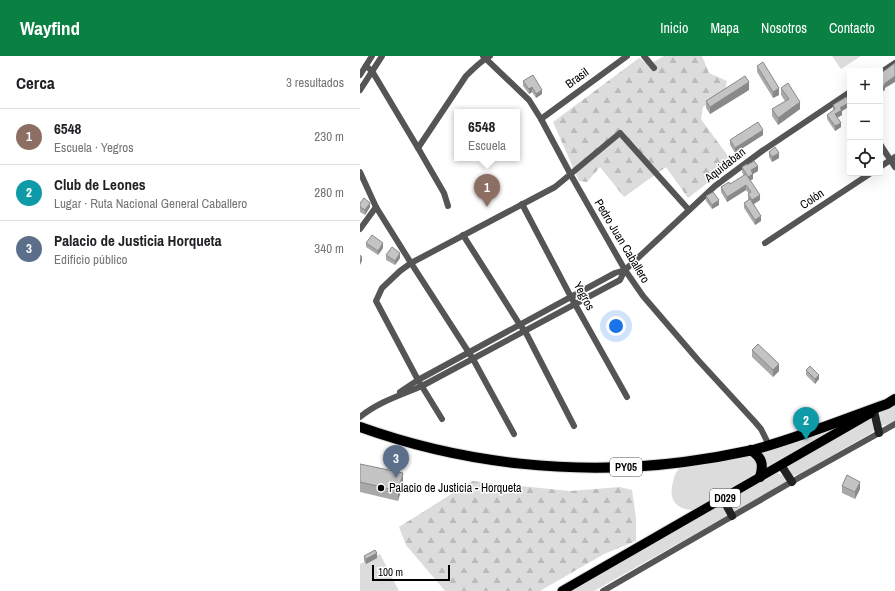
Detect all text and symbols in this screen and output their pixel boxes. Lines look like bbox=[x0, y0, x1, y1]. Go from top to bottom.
text: Wayfind bbox=[20, 15, 80, 41]
text: Inicio bbox=[660, 19, 688, 37]
text: Mapa bbox=[710, 19, 739, 37]
text: Nosotros bbox=[761, 19, 807, 37]
text: Contacto bbox=[829, 19, 875, 37]
street label: Brasil bbox=[562, 64, 592, 92]
map controls bbox=[847, 68, 883, 176]
button: + bbox=[847, 68, 883, 104]
text: Cerca bbox=[16, 71, 55, 94]
text: 3 resultados bbox=[286, 74, 344, 91]
button: − bbox=[847, 104, 883, 140]
popup bbox=[454, 109, 520, 161]
text: 6548 bbox=[468, 116, 495, 137]
text: 6548 bbox=[54, 118, 81, 139]
text: 1 bbox=[26, 128, 32, 145]
text: 230 m bbox=[314, 128, 344, 145]
text: Escuela bbox=[468, 137, 506, 154]
text: Escuela · Yegros bbox=[54, 139, 134, 156]
button: locate bbox=[847, 140, 883, 176]
street label: Aquidaban bbox=[701, 144, 749, 187]
text: Club de Leones bbox=[54, 174, 146, 195]
pin: 1 bbox=[474, 174, 500, 207]
text: 2 bbox=[26, 184, 32, 201]
text: 280 m bbox=[314, 184, 344, 201]
street label: Colón bbox=[797, 185, 827, 213]
text: Lugar · Ruta Nacional General Caballero bbox=[54, 195, 247, 212]
street label: Pedro Juan Caballero bbox=[591, 196, 653, 286]
text: Palacio de Justicia Horqueta bbox=[54, 230, 222, 251]
text: 3 bbox=[26, 240, 32, 257]
text: 340 m bbox=[314, 240, 344, 257]
text: Edificio público bbox=[54, 251, 128, 268]
street label: Yegros bbox=[570, 279, 598, 313]
your location bbox=[606, 316, 626, 336]
pin: 2 bbox=[793, 407, 819, 440]
pin: 3 bbox=[383, 445, 409, 478]
road number: PY05 bbox=[610, 458, 642, 476]
place label: Palacio de Justicia - Horqueta bbox=[389, 480, 522, 496]
marker: Palacio de Justicia - Horqueta bbox=[376, 483, 386, 493]
road number: D029 bbox=[710, 489, 740, 507]
scale bar bbox=[372, 563, 450, 582]
text: 100 m bbox=[378, 565, 403, 579]

